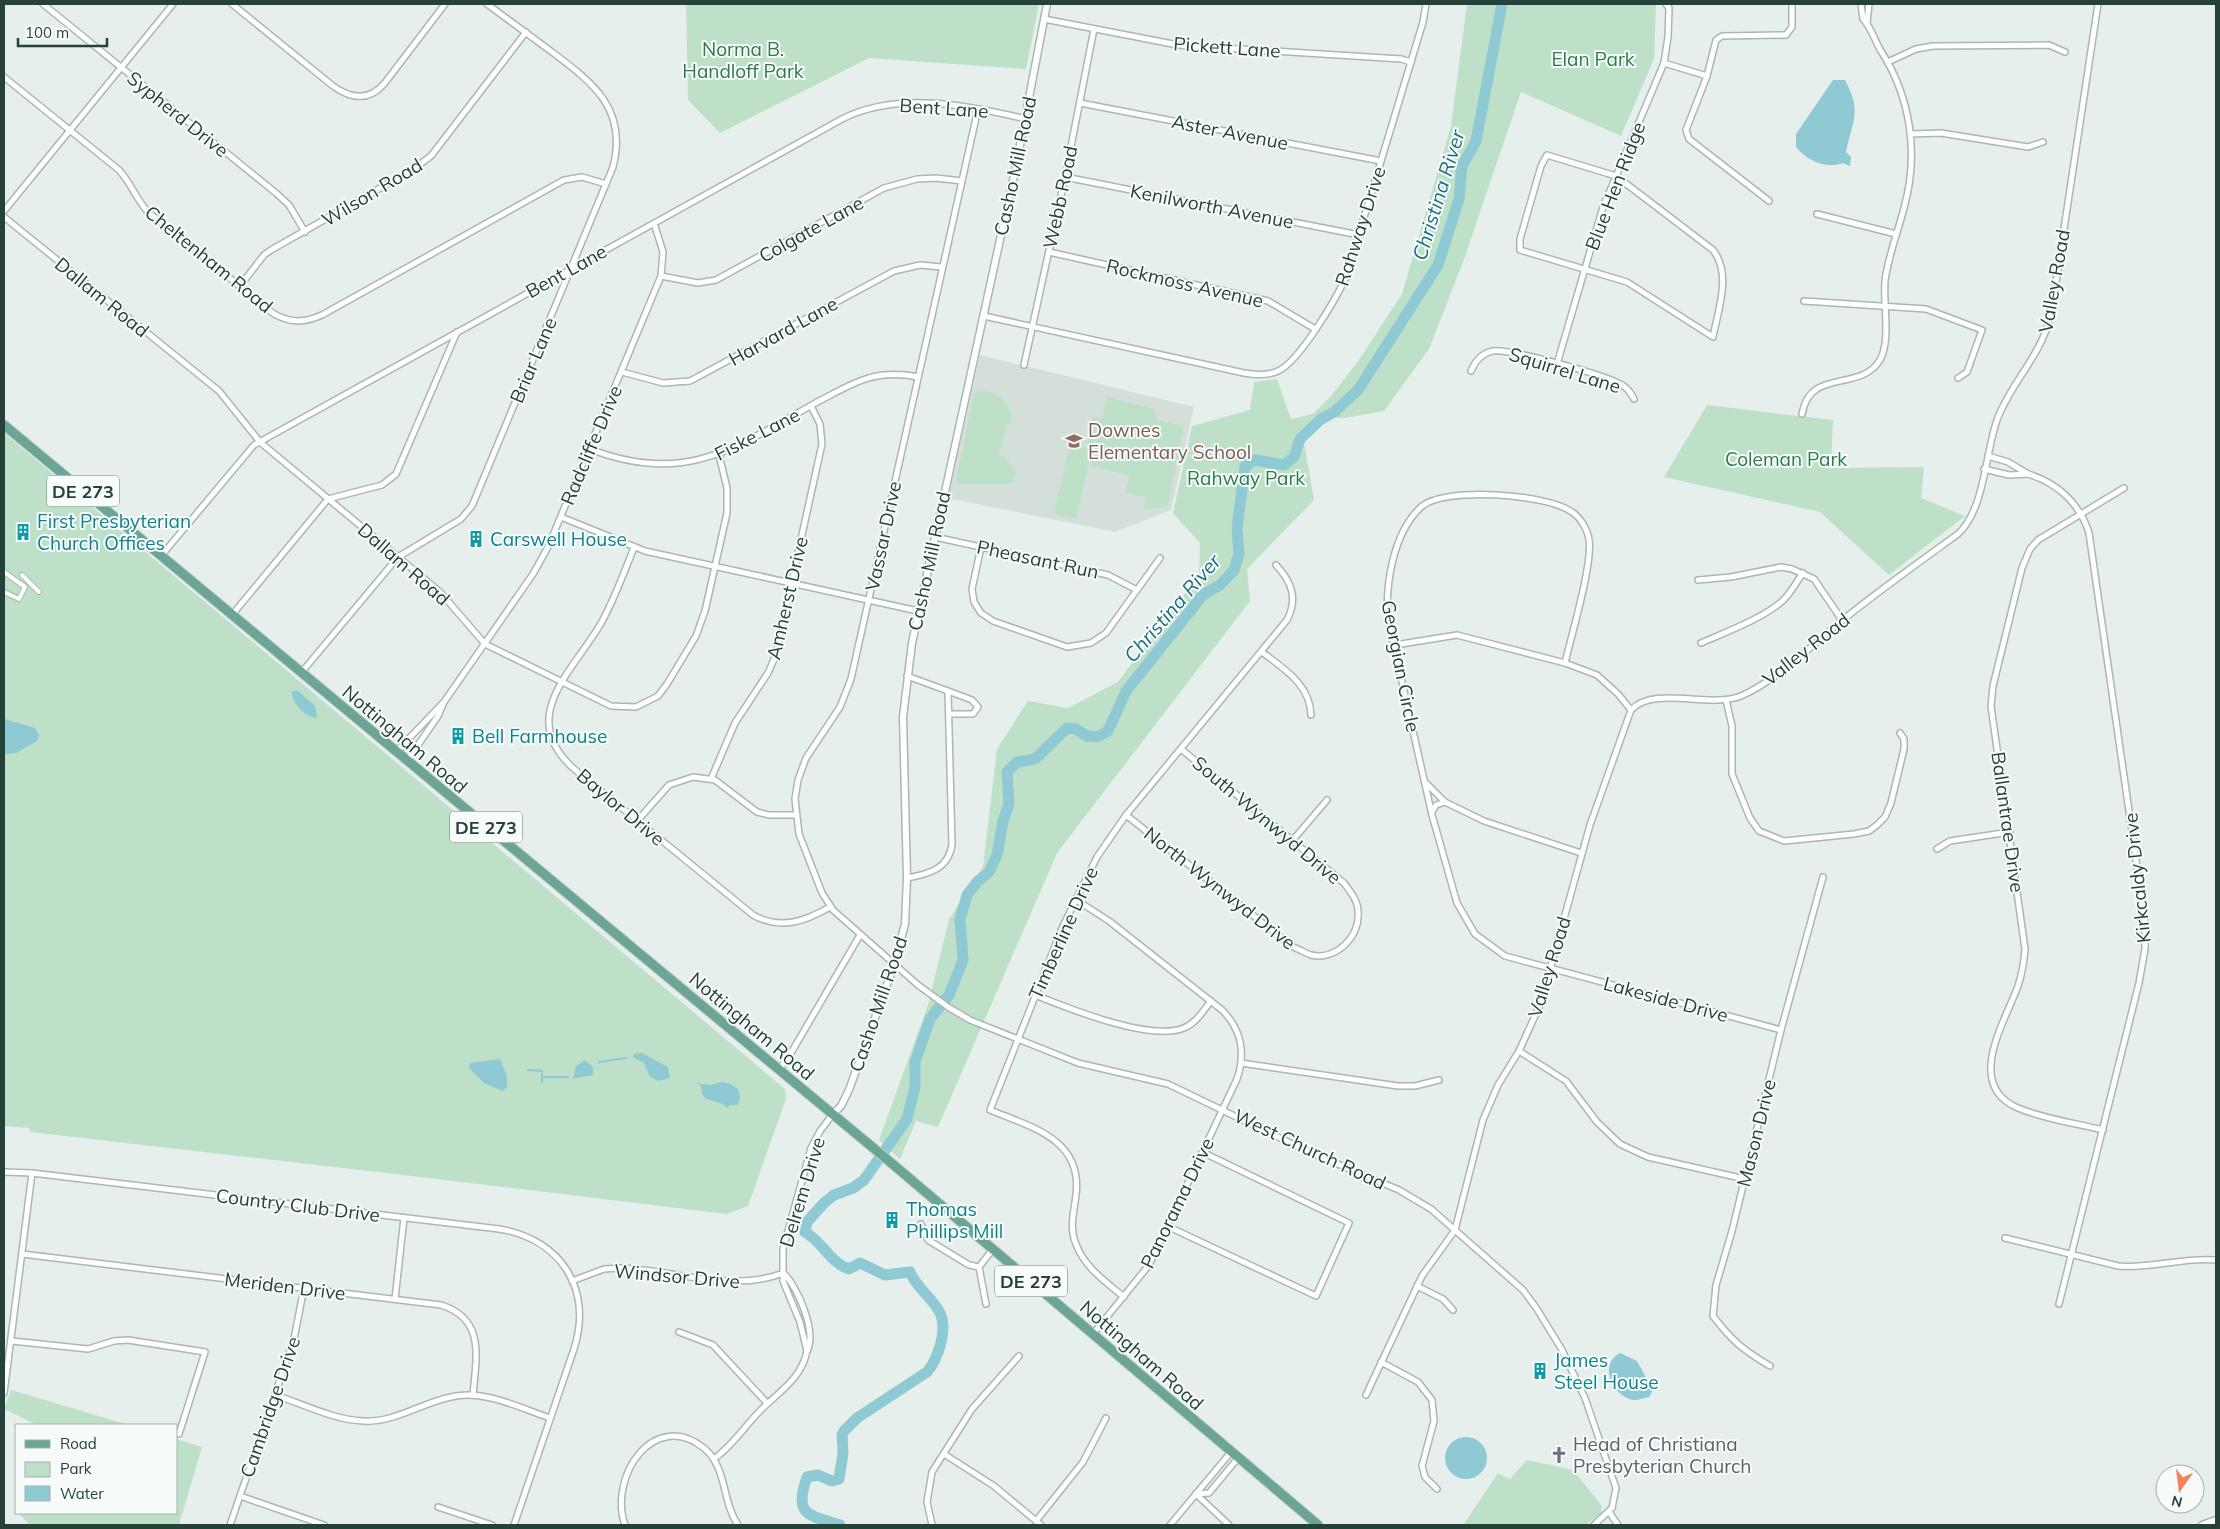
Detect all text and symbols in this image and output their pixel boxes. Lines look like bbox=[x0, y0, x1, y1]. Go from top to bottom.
scale bar bbox=[18, 15, 106, 47]
text: 100 m bbox=[25, 23, 69, 42]
street label: Pickett Lane bbox=[1173, 31, 1281, 63]
park label: Norma B. Handloff Park bbox=[682, 37, 804, 83]
park label: Elan Park bbox=[1551, 47, 1635, 71]
street label: Sypherd Drive bbox=[122, 66, 234, 162]
street label: Bent Lane bbox=[899, 93, 989, 123]
street label: Casho Mill Road bbox=[989, 94, 1041, 238]
street label: Aster Avenue bbox=[1170, 109, 1290, 155]
street label: Blue Hen Ridge bbox=[1580, 118, 1650, 254]
water label: Christina River bbox=[1406, 126, 1470, 263]
street label: Webb Road bbox=[1037, 143, 1083, 251]
street label: Wilson Road bbox=[317, 153, 427, 231]
street label: Rahway Drive bbox=[1329, 163, 1391, 289]
street label: Kenilworth Avenue bbox=[1128, 178, 1296, 234]
street label: Colgate Lane bbox=[755, 190, 867, 268]
street label: Cheltenham Road bbox=[140, 200, 278, 318]
street label: Valley Road bbox=[2033, 227, 2075, 335]
street label: Bent Lane bbox=[521, 239, 611, 303]
street label: Dallam Road bbox=[50, 252, 154, 342]
street label: Rockmoss Avenue bbox=[1104, 253, 1266, 313]
street label: Harvard Lane bbox=[724, 291, 842, 371]
street label: Briar Lane bbox=[504, 314, 562, 406]
street label: Squirrel Lane bbox=[1506, 342, 1624, 398]
street label: Radcliffe Drive bbox=[555, 381, 627, 509]
street label: Fiske Lane bbox=[710, 402, 804, 466]
place label: Downes Elementary School bbox=[1088, 418, 1251, 464]
school or university icon: Downes Elementary School bbox=[1064, 431, 1084, 451]
park label: Coleman Park bbox=[1725, 447, 1847, 471]
park label: Rahway Park bbox=[1187, 466, 1305, 490]
road number: DE 273 bbox=[47, 476, 119, 506]
street label: Vassar Drive bbox=[860, 479, 906, 593]
street label: Casho Mill Road bbox=[903, 489, 955, 633]
place label: First Presbyterian Church Offices bbox=[37, 509, 191, 555]
street label: Dallam Road bbox=[353, 517, 455, 611]
building icon: First Presbyterian Church Offices bbox=[13, 522, 33, 542]
place label: Carswell House bbox=[490, 527, 627, 551]
building icon: Carswell House bbox=[466, 529, 486, 549]
street label: Amherst Drive bbox=[761, 534, 813, 662]
street label: Pheasant Run bbox=[975, 534, 1101, 584]
water label: Christina River bbox=[1118, 548, 1226, 667]
street label: Georgian Circle bbox=[1376, 598, 1426, 734]
street label: Valley Road bbox=[1757, 607, 1855, 691]
street label: Nottingham Road bbox=[338, 680, 472, 798]
place label: Bell Farmhouse bbox=[472, 724, 607, 748]
building icon: Bell Farmhouse bbox=[448, 726, 468, 746]
street label: Ballantrae Drive bbox=[1986, 750, 2030, 894]
street label: South Wynwyd Drive bbox=[1188, 751, 1346, 889]
street label: Baylor Drive bbox=[572, 763, 670, 851]
road number: DE 273 bbox=[450, 812, 522, 842]
street label: Kirkcaldy Drive bbox=[2118, 812, 2156, 944]
street label: North Wynwyd Drive bbox=[1139, 821, 1301, 955]
street label: Timberline Drive bbox=[1023, 863, 1103, 1003]
street label: Valley Road bbox=[1522, 914, 1576, 1020]
street label: Casho Mill Road bbox=[844, 933, 912, 1075]
street label: Nottingham Road bbox=[685, 967, 819, 1085]
street label: Lakeside Drive bbox=[1601, 971, 1731, 1027]
street label: Mason Drive bbox=[1731, 1077, 1781, 1189]
street label: West Church Road bbox=[1230, 1103, 1390, 1195]
street label: Delrem Drive bbox=[774, 1134, 830, 1250]
street label: Panorama Drive bbox=[1135, 1134, 1219, 1272]
street label: Country Club Drive bbox=[215, 1183, 381, 1227]
place label: Thomas Phillips Mill bbox=[906, 1197, 1003, 1243]
building icon: Thomas Phillips Mill bbox=[882, 1210, 902, 1230]
street label: Windsor Drive bbox=[613, 1259, 741, 1293]
road number: DE 273 bbox=[995, 1266, 1067, 1296]
street label: Meriden Drive bbox=[223, 1267, 347, 1305]
street label: Nottingham Road bbox=[1075, 1295, 1209, 1415]
street label: Cambridge Drive bbox=[235, 1333, 305, 1481]
place label: James Steel House bbox=[1554, 1348, 1659, 1394]
building icon: James Steel House bbox=[1530, 1361, 1550, 1381]
legend bbox=[15, 1424, 178, 1514]
place label: Head of Christiana Presbyterian Church bbox=[1573, 1432, 1751, 1478]
text: Road bbox=[60, 1434, 97, 1453]
church icon: Head of Christiana Presbyterian Church bbox=[1549, 1445, 1569, 1465]
text: Park bbox=[60, 1459, 92, 1478]
north arrow bbox=[2155, 1464, 2205, 1514]
text: Water bbox=[60, 1484, 104, 1503]
text: N bbox=[2170, 1492, 2184, 1512]

